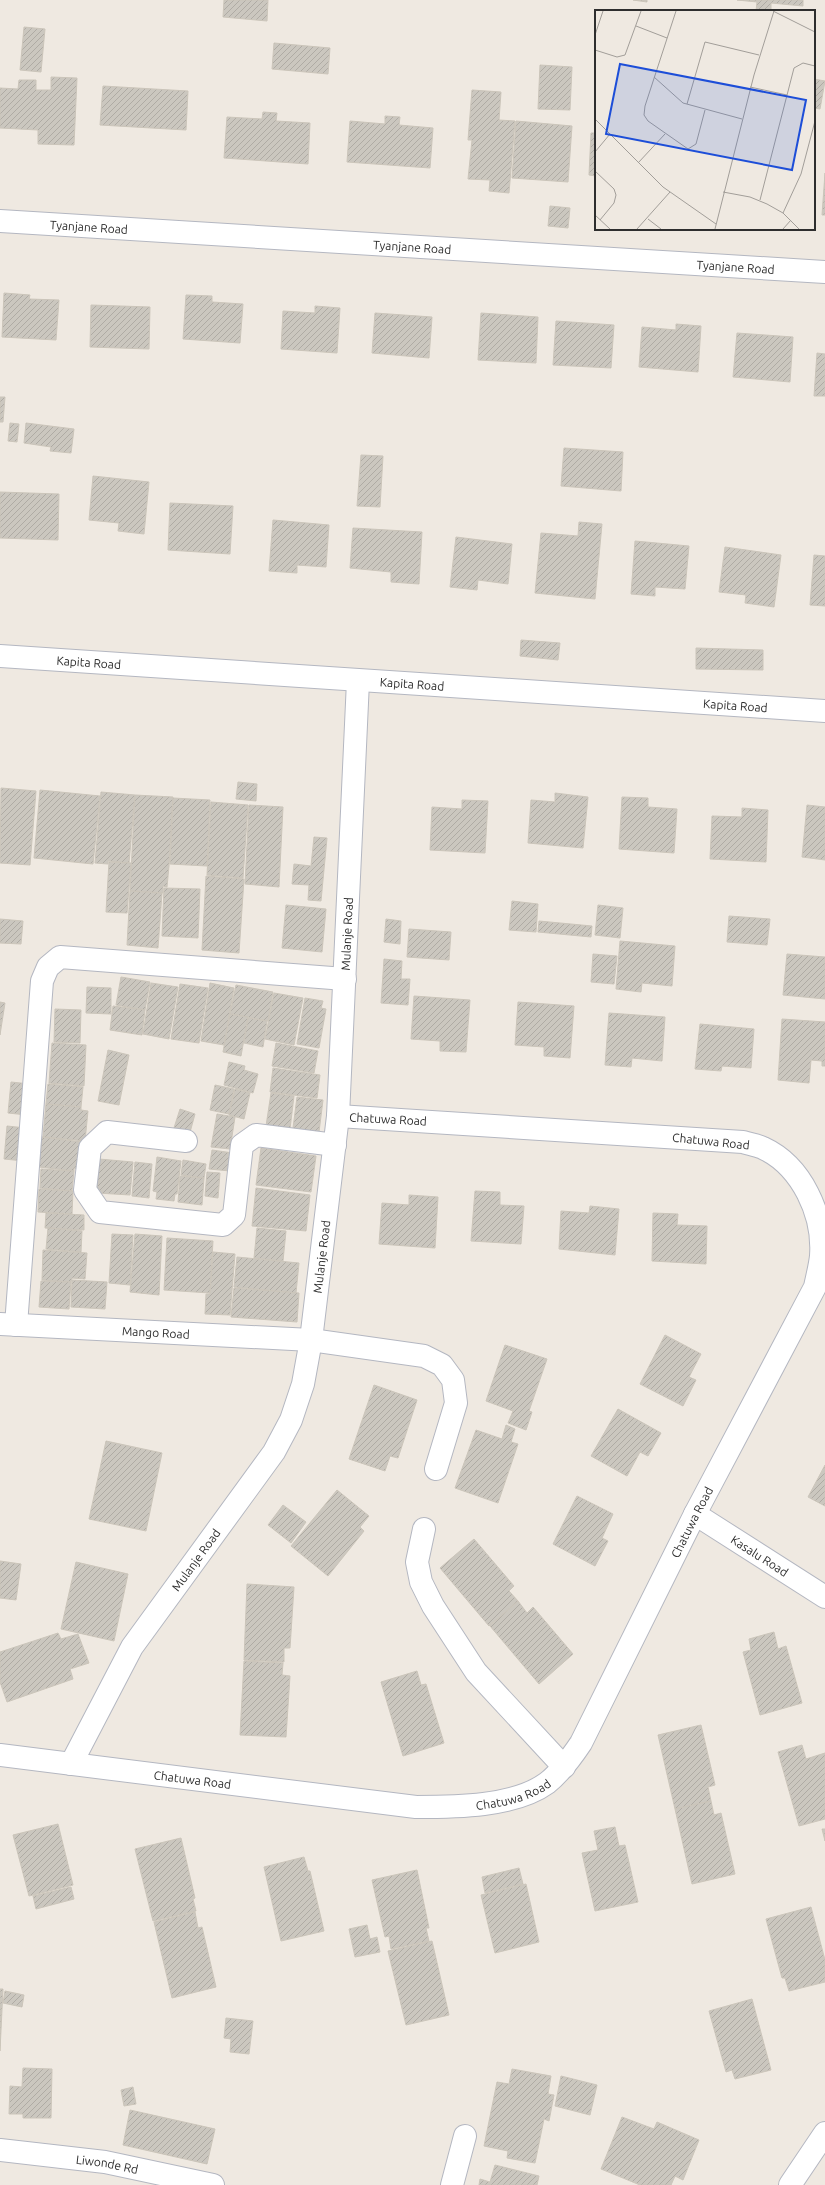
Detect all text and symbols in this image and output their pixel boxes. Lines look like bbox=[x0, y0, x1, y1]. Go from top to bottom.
inset map bbox=[595, 10, 815, 230]
street label: Tyanjane Road bbox=[49, 218, 128, 235]
street label: Tyanjane Road bbox=[373, 238, 452, 255]
street label: Tyanjane Road bbox=[696, 258, 775, 275]
street label: Kapita Road bbox=[56, 653, 122, 671]
street label: Kapita Road bbox=[379, 675, 445, 692]
street label: Kapita Road bbox=[703, 696, 768, 714]
street label: Mulanje Road bbox=[338, 897, 355, 971]
street label: Chatuwa Road bbox=[349, 1110, 427, 1128]
street label: Chatuwa Road bbox=[672, 1130, 750, 1152]
street label: Mulanje Road bbox=[310, 1219, 332, 1294]
street label: Mango Road bbox=[122, 1324, 190, 1340]
street label: Chatuwa Road bbox=[668, 1484, 715, 1560]
street label: Mulanje Road bbox=[169, 1526, 222, 1593]
street label: Kasalu Road bbox=[729, 1532, 791, 1578]
street label: Chatuwa Road bbox=[153, 1768, 232, 1790]
street label: Chatuwa Road bbox=[475, 1776, 553, 1811]
street label: Liwonde Rd bbox=[75, 2152, 139, 2175]

